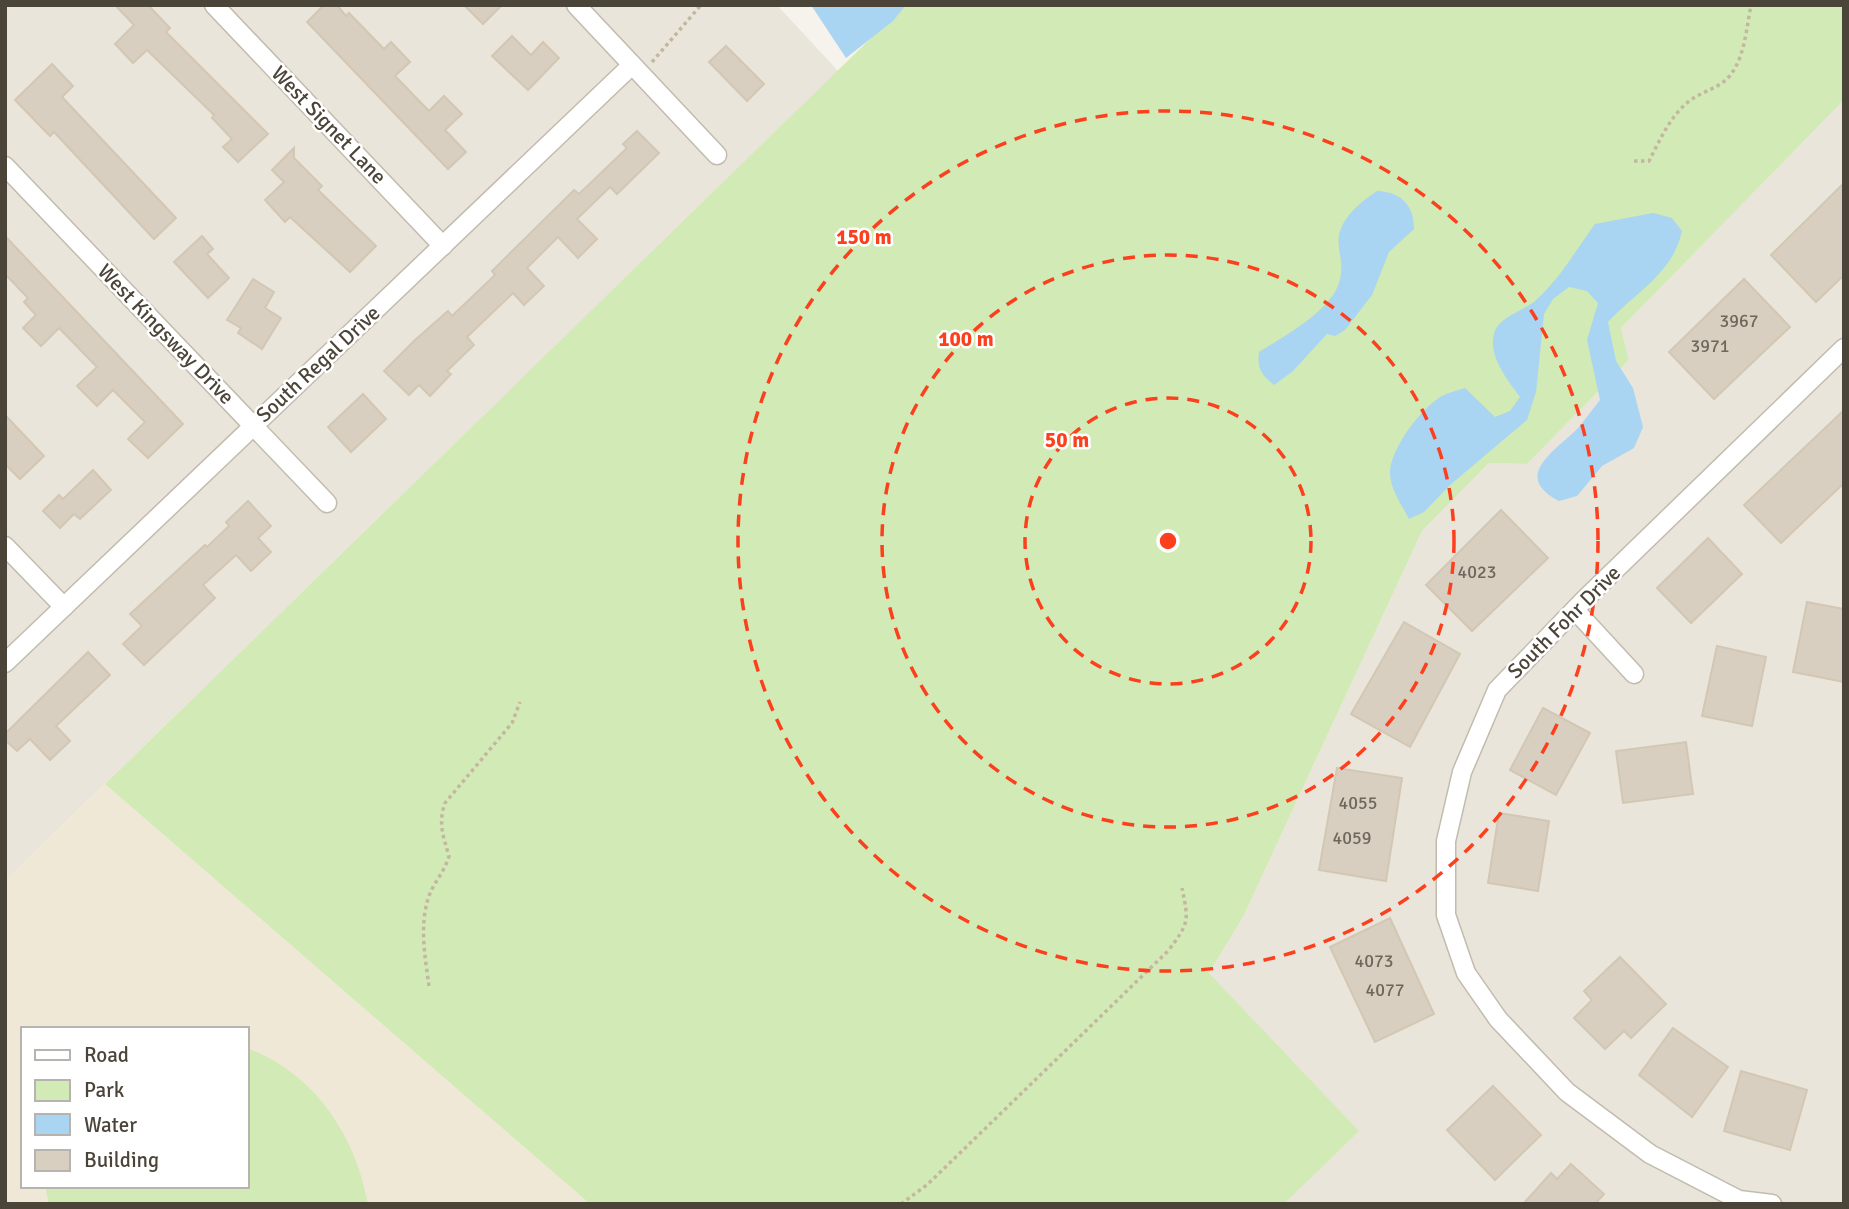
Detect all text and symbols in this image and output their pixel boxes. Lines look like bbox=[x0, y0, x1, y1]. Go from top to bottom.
street label: West Signet Lane bbox=[266, 60, 392, 190]
text: 150 m bbox=[836, 224, 892, 250]
street label: West Kingsway Drive bbox=[92, 258, 240, 410]
street label: South Regal Drive bbox=[251, 300, 385, 428]
house number: 3967 bbox=[1720, 310, 1758, 332]
text: 100 m bbox=[938, 326, 994, 352]
house number: 3971 bbox=[1691, 335, 1729, 357]
text: 50 m bbox=[1045, 427, 1089, 453]
centre of rings bbox=[1156, 529, 1180, 553]
street label: South Fohr Drive bbox=[1502, 560, 1626, 684]
house number: 4023 bbox=[1458, 561, 1496, 583]
house number: 4055 bbox=[1339, 792, 1377, 814]
house number: 4059 bbox=[1333, 827, 1371, 849]
house number: 4073 bbox=[1355, 950, 1393, 972]
house number: 4077 bbox=[1366, 979, 1404, 1001]
legend bbox=[21, 1027, 248, 1188]
text: Road bbox=[84, 1042, 129, 1068]
text: Park bbox=[84, 1077, 125, 1103]
text: Water bbox=[84, 1112, 137, 1138]
text: Building bbox=[84, 1147, 159, 1173]

